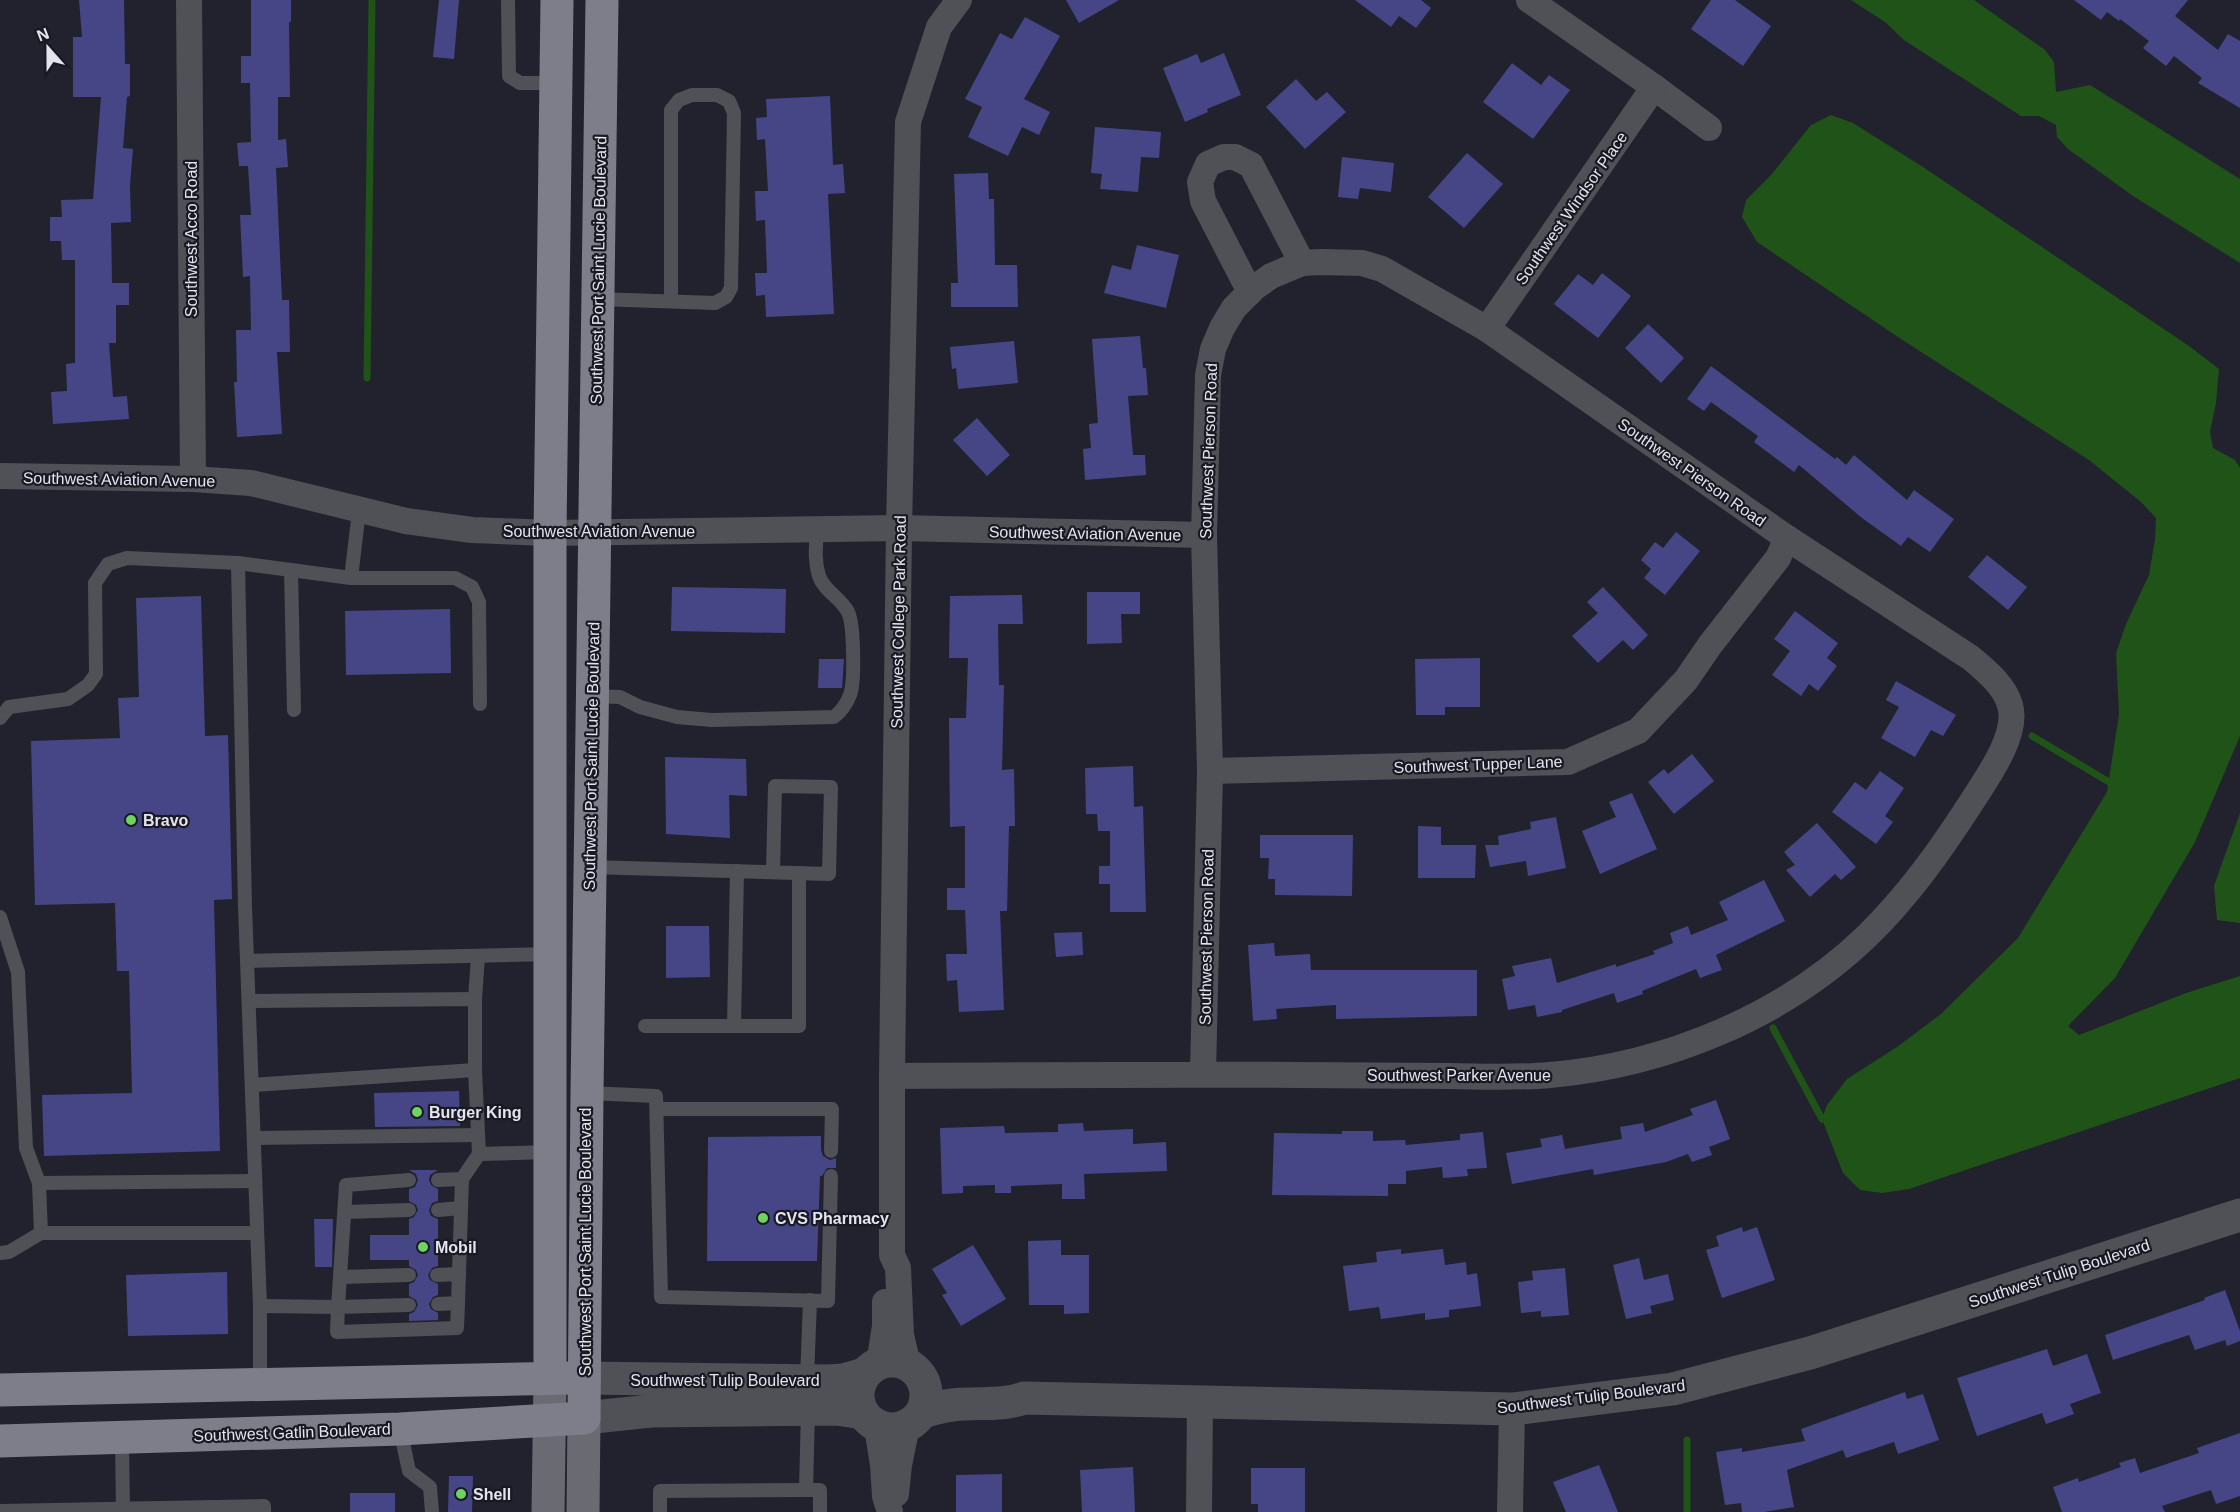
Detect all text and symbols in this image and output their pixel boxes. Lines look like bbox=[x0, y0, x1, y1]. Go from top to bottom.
north arrow bbox=[18, 18, 78, 78]
text: N bbox=[34, 24, 51, 44]
street label: Southwest Windsor Place bbox=[1512, 129, 1631, 288]
street label: Southwest Port Saint Lucie Boulevard bbox=[588, 136, 609, 404]
street label: Southwest Acco Road bbox=[183, 161, 200, 317]
street label: Southwest Pierson Road bbox=[1197, 363, 1220, 539]
street label: Southwest Pierson Road bbox=[1615, 415, 1769, 530]
street label: Southwest Aviation Avenue bbox=[23, 469, 215, 490]
street label: Southwest College Park Road bbox=[888, 515, 909, 729]
street label: Southwest Aviation Avenue bbox=[503, 523, 695, 540]
street label: Southwest Aviation Avenue bbox=[989, 523, 1181, 544]
street label: Southwest Port Saint Lucie Boulevard bbox=[581, 622, 602, 890]
street label: Southwest Tupper Lane bbox=[1393, 753, 1563, 776]
place label: Bravo bbox=[143, 812, 189, 829]
marker: Bravo bbox=[124, 813, 138, 827]
street label: Southwest Pierson Road bbox=[1196, 849, 1217, 1025]
street label: Southwest Parker Avenue bbox=[1367, 1067, 1551, 1084]
place label: Burger King bbox=[429, 1104, 521, 1121]
marker: Burger King bbox=[410, 1105, 424, 1119]
street label: Southwest Port Saint Lucie Boulevard bbox=[577, 1108, 594, 1376]
place label: CVS Pharmacy bbox=[775, 1210, 889, 1227]
marker: CVS Pharmacy bbox=[756, 1211, 770, 1225]
street label: Southwest Tulip Boulevard bbox=[1966, 1236, 2152, 1311]
place label: Mobil bbox=[435, 1239, 477, 1256]
marker: Mobil bbox=[416, 1240, 430, 1254]
street label: Southwest Tulip Boulevard bbox=[630, 1372, 820, 1389]
street label: Southwest Tulip Boulevard bbox=[1496, 1377, 1686, 1416]
street label: Southwest Gatlin Boulevard bbox=[193, 1421, 391, 1444]
place label: Shell bbox=[473, 1486, 511, 1503]
marker: Shell bbox=[454, 1487, 468, 1501]

